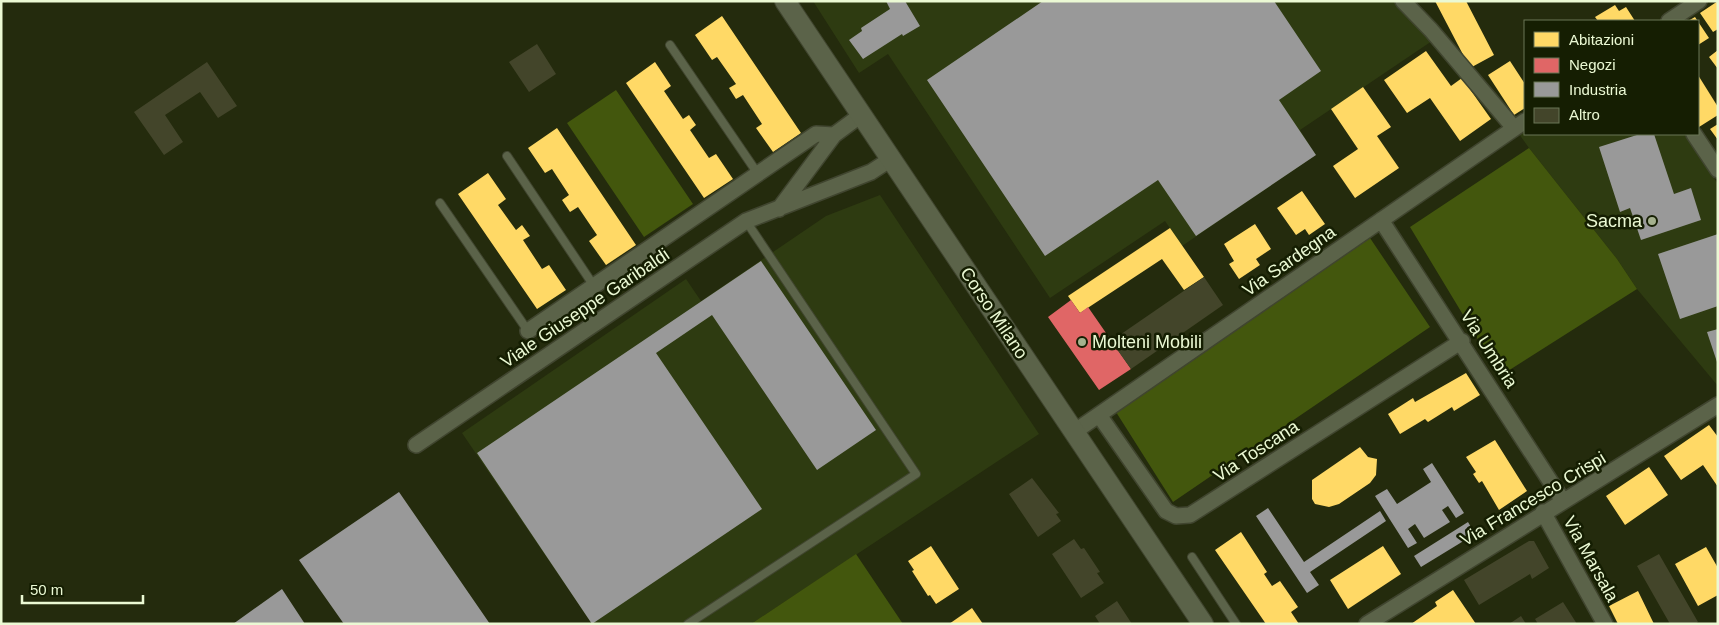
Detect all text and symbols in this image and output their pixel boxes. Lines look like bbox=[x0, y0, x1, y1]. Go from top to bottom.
legend bbox=[1524, 20, 1699, 135]
text: Abitazioni bbox=[1569, 31, 1634, 48]
text: Negozi bbox=[1569, 56, 1616, 73]
text: Industria bbox=[1569, 81, 1627, 98]
text: Altro bbox=[1569, 106, 1600, 123]
place label: Sacma bbox=[1586, 211, 1643, 231]
marker: Sacma bbox=[1646, 215, 1658, 227]
street label: Via Sardegna bbox=[1239, 221, 1340, 300]
street label: Viale Giuseppe Garibaldi bbox=[497, 244, 673, 372]
street label: Corso Milano bbox=[956, 263, 1032, 363]
street label: Via Umbria bbox=[1456, 306, 1522, 392]
place label: Molteni Mobili bbox=[1092, 332, 1202, 352]
marker: Molteni Mobili bbox=[1076, 336, 1088, 348]
street label: Via Toscana bbox=[1210, 416, 1303, 486]
street label: Via Francesco Crispi bbox=[1457, 448, 1609, 550]
street label: Via Marsala bbox=[1559, 513, 1623, 606]
scale bar bbox=[22, 572, 144, 604]
text: 50 m bbox=[30, 581, 63, 598]

